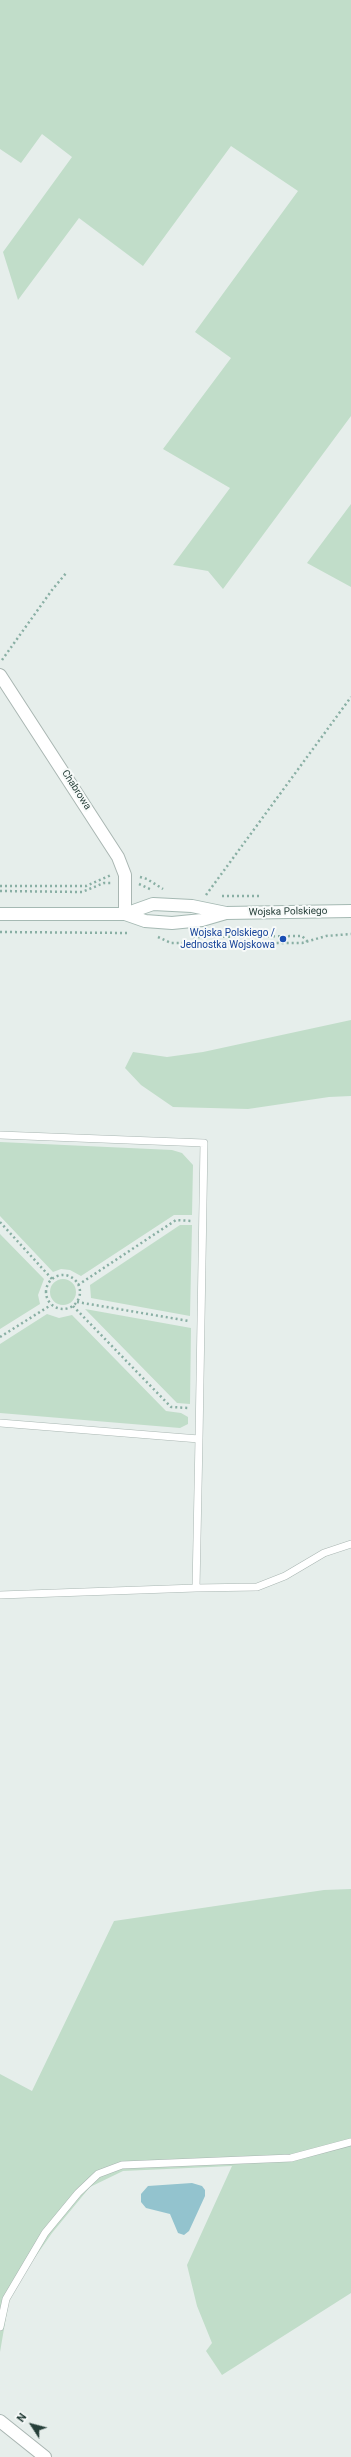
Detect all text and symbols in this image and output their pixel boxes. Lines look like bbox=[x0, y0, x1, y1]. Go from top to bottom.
street label: Chabrowa bbox=[59, 768, 93, 812]
street label: Wojska Polskiego bbox=[249, 905, 327, 919]
place label: Wojska Polskiego / Jednostka Wojskowa bbox=[180, 927, 275, 950]
marker: Wojska Polskiego / Jednostka Wojskowa bbox=[278, 934, 288, 944]
north arrow bbox=[12, 2405, 52, 2445]
text: N bbox=[14, 2411, 29, 2425]

